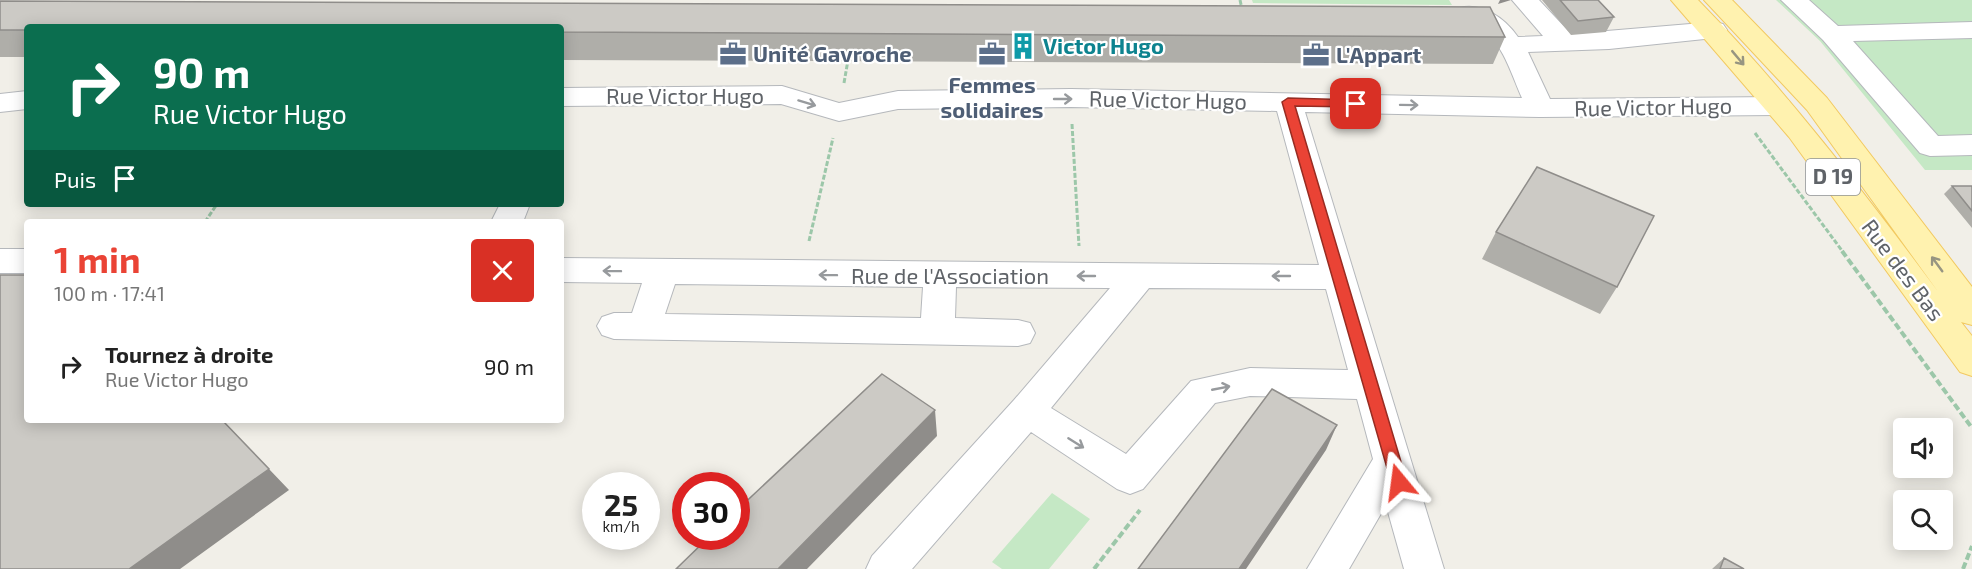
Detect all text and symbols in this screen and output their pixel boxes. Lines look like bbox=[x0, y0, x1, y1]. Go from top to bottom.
building icon: Victor Hugo bbox=[1008, 31, 1038, 61]
place label: Victor Hugo bbox=[1043, 32, 1164, 58]
office icon: Unité Gavroche bbox=[718, 39, 748, 69]
office icon: Femmes solidaires bbox=[977, 39, 1007, 69]
place label: Unité Gavroche bbox=[753, 40, 912, 66]
office icon: L'Appart bbox=[1301, 40, 1331, 70]
place label: L'Appart bbox=[1336, 41, 1421, 67]
text: 90 m bbox=[153, 46, 250, 96]
icon: right bbox=[54, 48, 132, 126]
one-way arrow bbox=[1731, 50, 1745, 65]
place label: Femmes solidaires bbox=[941, 71, 1044, 122]
pin bbox=[1330, 78, 1381, 129]
street label: Rue Victor Hugo bbox=[606, 82, 764, 108]
street label: Rue Victor Hugo bbox=[1089, 85, 1247, 113]
icon: arrive bbox=[1339, 87, 1372, 120]
street label: Rue Victor Hugo bbox=[1574, 92, 1732, 120]
one-way arrow bbox=[1052, 93, 1072, 104]
text: Rue Victor Hugo bbox=[153, 97, 347, 129]
one-way arrow bbox=[797, 98, 816, 109]
one-way arrow bbox=[1399, 99, 1418, 111]
road number: D 19 bbox=[1806, 159, 1860, 195]
icon: arrive bbox=[108, 162, 141, 195]
text: Puis bbox=[54, 166, 96, 192]
street label: Rue des Bas bbox=[1857, 214, 1950, 325]
text: 1 min bbox=[54, 237, 141, 280]
button: close bbox=[471, 239, 534, 302]
one-way arrow bbox=[1931, 257, 1944, 273]
street label: Rue de l'Association bbox=[851, 262, 1049, 288]
one-way arrow bbox=[603, 265, 623, 277]
one-way arrow bbox=[819, 269, 839, 280]
one-way arrow bbox=[1077, 270, 1097, 282]
one-way arrow bbox=[1272, 270, 1292, 282]
text: 100 m · 17:41 bbox=[54, 281, 165, 305]
text: Tournez à droite bbox=[105, 341, 274, 367]
icon: right bbox=[54, 350, 87, 383]
text: 90 m bbox=[484, 353, 534, 379]
text: Rue Victor Hugo bbox=[105, 367, 249, 391]
one-way arrow bbox=[1211, 382, 1231, 393]
map controls bbox=[1893, 418, 1953, 550]
button: sound bbox=[1893, 418, 1953, 478]
one-way arrow bbox=[1067, 437, 1084, 449]
position arrow bbox=[1367, 450, 1431, 514]
speed limit sign: 30 bbox=[672, 472, 750, 550]
text: 25 bbox=[604, 486, 638, 522]
button: search bbox=[1893, 490, 1953, 550]
text: km/h bbox=[602, 517, 640, 535]

